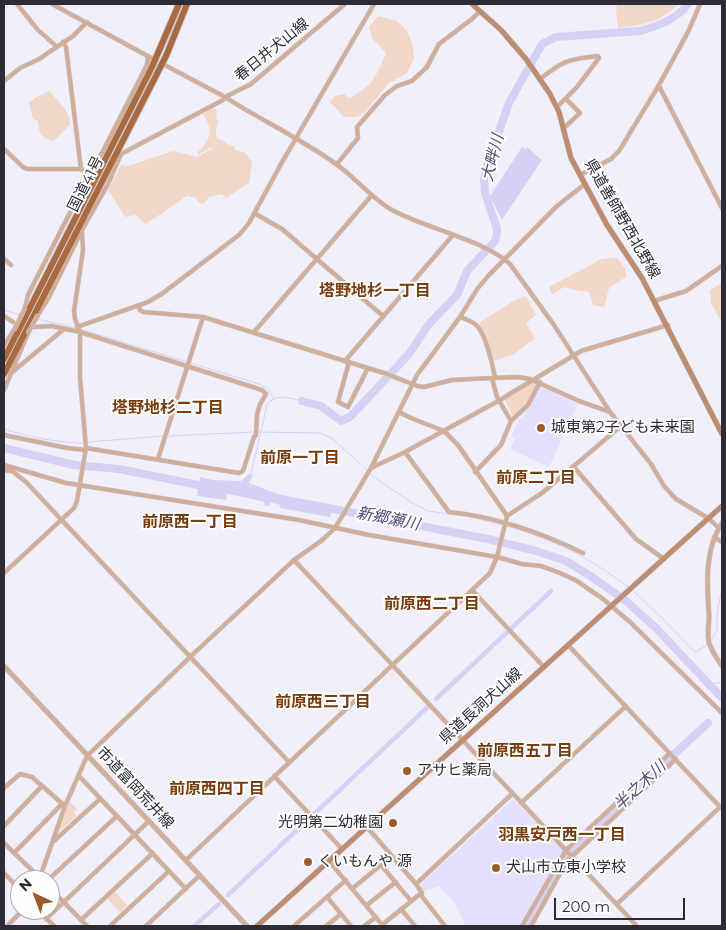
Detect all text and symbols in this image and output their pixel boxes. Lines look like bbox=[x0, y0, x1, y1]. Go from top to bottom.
street label: 春日井犬山線 bbox=[231, 15, 313, 85]
water label: 大畔川 bbox=[478, 132, 508, 184]
street label: 国道41号 bbox=[64, 153, 108, 215]
street label: 県道善師野西北野線 bbox=[580, 156, 664, 282]
district label: 塔野地杉一丁目 bbox=[319, 281, 431, 301]
district label: 塔野地杉二丁目 bbox=[112, 398, 224, 418]
place label: 城東第2子ども未来園 bbox=[551, 419, 695, 437]
marker: 城東第2子ども未来園 bbox=[535, 422, 547, 434]
district label: 前原一丁目 bbox=[260, 448, 340, 468]
district label: 前原二丁目 bbox=[496, 468, 576, 488]
water label: 新郷瀬川 bbox=[355, 503, 421, 535]
district label: 前原西一丁目 bbox=[142, 512, 238, 532]
district label: 前原西二丁目 bbox=[384, 594, 480, 614]
street label: 県道長洞犬山線 bbox=[436, 664, 526, 748]
district label: 前原西三丁目 bbox=[275, 692, 371, 712]
district label: 前原西五丁目 bbox=[477, 741, 573, 761]
street label: 市道富岡荒井線 bbox=[93, 743, 177, 833]
water label: 半之木川 bbox=[610, 757, 670, 815]
place label: アサヒ薬局 bbox=[417, 762, 492, 780]
marker: アサヒ薬局 bbox=[401, 765, 413, 777]
district label: 前原西四丁目 bbox=[169, 779, 265, 799]
place label: 光明第二幼稚園 bbox=[278, 814, 383, 832]
marker: 光明第二幼稚園 bbox=[387, 817, 399, 829]
district label: 羽黒安戸西一丁目 bbox=[498, 825, 626, 845]
place label: くいもんや 源 bbox=[318, 853, 412, 871]
marker: くいもんや 源 bbox=[302, 856, 314, 868]
place label: 犬山市立東小学校 bbox=[506, 859, 626, 877]
marker: 犬山市立東小学校 bbox=[490, 862, 502, 874]
north arrow bbox=[10, 870, 60, 920]
text: N bbox=[15, 874, 36, 895]
scale bar bbox=[556, 888, 687, 920]
text: 200 m bbox=[562, 897, 610, 916]

